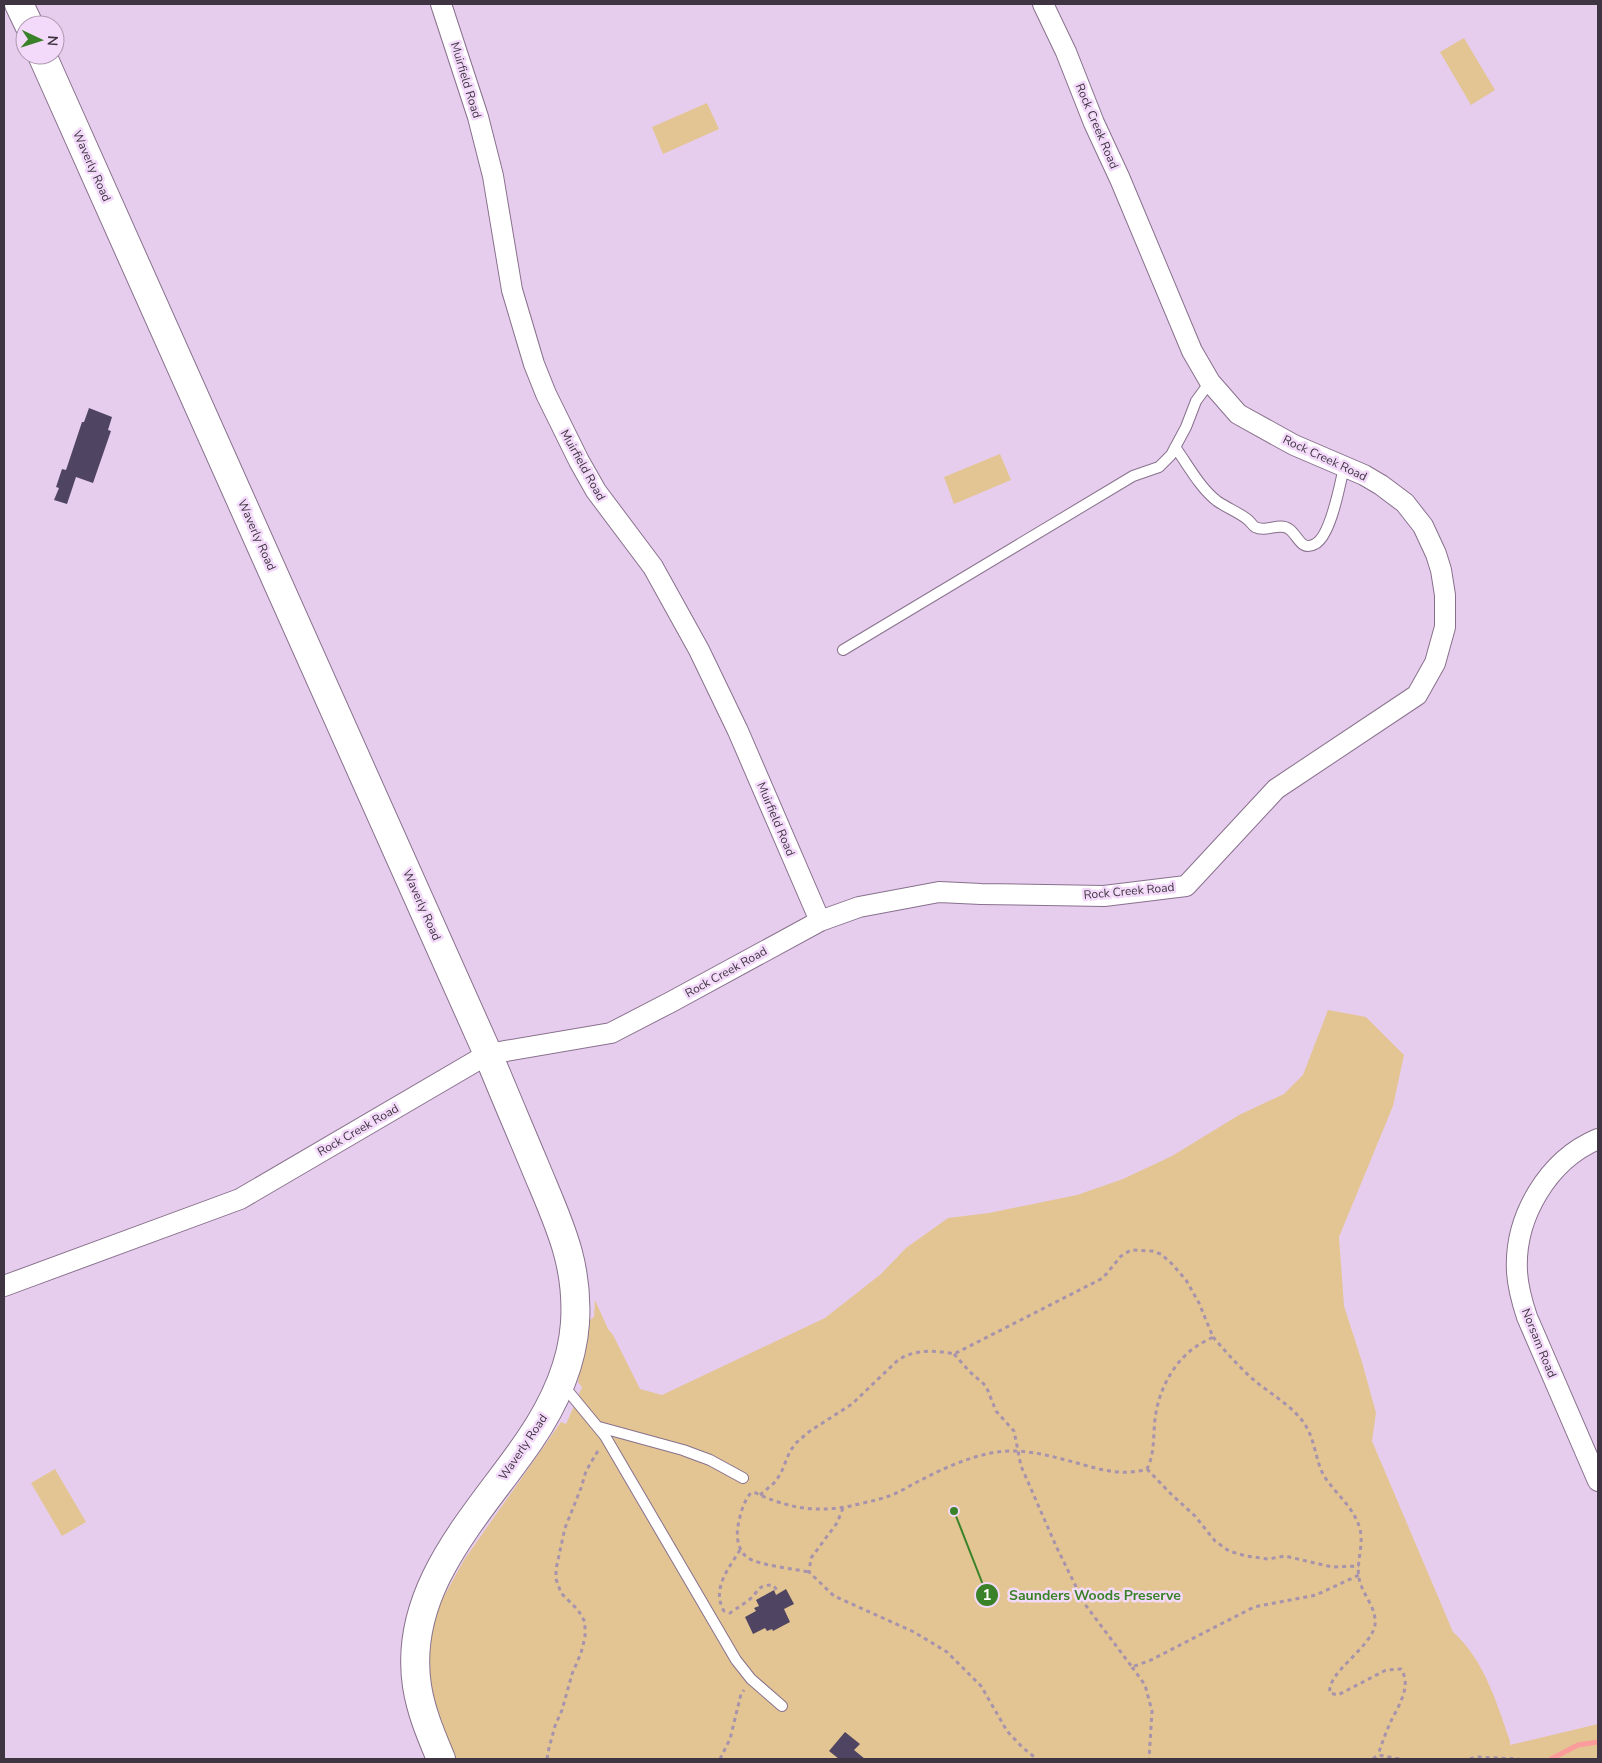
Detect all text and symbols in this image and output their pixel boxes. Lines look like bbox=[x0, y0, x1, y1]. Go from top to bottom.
north arrow bbox=[15, 15, 65, 65]
text: N bbox=[43, 35, 62, 47]
street label: Muirfield Road bbox=[447, 40, 485, 120]
street label: Rock Creek Road bbox=[1072, 81, 1122, 171]
street label: Waverly Road bbox=[69, 128, 115, 204]
street label: Muirfield Road bbox=[557, 427, 609, 503]
street label: Rock Creek Road bbox=[1280, 431, 1370, 485]
street label: Waverly Road bbox=[234, 497, 280, 573]
street label: Muirfield Road bbox=[753, 780, 799, 858]
street label: Waverly Road bbox=[399, 867, 445, 943]
street label: Rock Creek Road bbox=[1083, 879, 1175, 903]
street label: Rock Creek Road bbox=[682, 943, 770, 1001]
street label: Rock Creek Road bbox=[314, 1100, 402, 1160]
street label: Norsam Road bbox=[1518, 1306, 1560, 1380]
street label: Waverly Road bbox=[495, 1411, 551, 1483]
callout: Saunders Woods Preserve bbox=[974, 1580, 1191, 1609]
text: 1 bbox=[982, 1585, 992, 1605]
text: Saunders Woods Preserve bbox=[1009, 1586, 1181, 1605]

